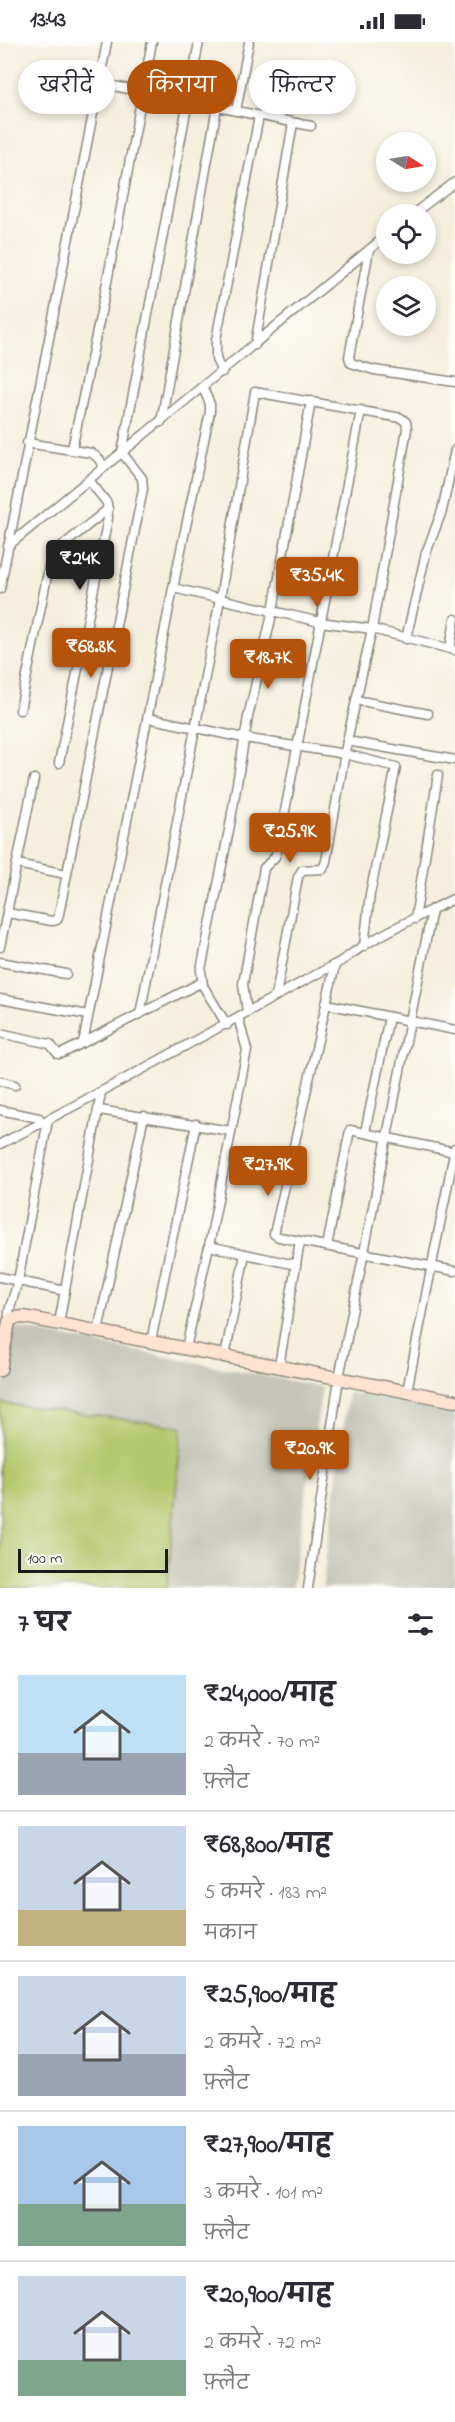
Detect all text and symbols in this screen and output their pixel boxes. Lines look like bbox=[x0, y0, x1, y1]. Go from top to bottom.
text: 13:43 bbox=[30, 5, 66, 37]
chip: खरीदें bbox=[18, 60, 115, 114]
chip: किराया bbox=[127, 60, 237, 114]
chip: फ़िल्टर bbox=[249, 60, 356, 114]
north arrow bbox=[376, 132, 436, 192]
map controls bbox=[376, 132, 436, 336]
button: locate bbox=[376, 204, 436, 264]
button: layers bbox=[376, 276, 436, 336]
pin: ₹24K bbox=[44, 540, 116, 591]
text: ₹24K bbox=[60, 545, 100, 574]
pin: ₹35.4K bbox=[268, 557, 366, 608]
text: ₹35.4K bbox=[290, 562, 344, 591]
pin: ₹68.8K bbox=[42, 628, 140, 679]
text: ₹68.8K bbox=[66, 633, 116, 662]
pin: ₹18.7K bbox=[219, 639, 317, 690]
text: ₹18.7K bbox=[244, 644, 292, 673]
pin: ₹25.9K bbox=[241, 813, 339, 864]
text: ₹25.9K bbox=[263, 818, 317, 847]
pin: ₹27.9K bbox=[219, 1146, 317, 1197]
text: ₹27.9K bbox=[243, 1151, 293, 1180]
pin: ₹20.9K bbox=[261, 1430, 359, 1481]
text: ₹20.9K bbox=[285, 1435, 335, 1464]
scale bar bbox=[18, 1546, 168, 1574]
text: 100 m bbox=[27, 1547, 62, 1571]
text: 7 घर bbox=[18, 1606, 70, 1644]
icon: filters bbox=[404, 1608, 437, 1641]
text: ₹24,000/माह bbox=[204, 1676, 335, 1714]
icon: home bbox=[66, 1699, 138, 1771]
text: 2 कमरे · 70 m² bbox=[204, 1728, 320, 1757]
text: फ़्लैट bbox=[204, 1769, 250, 1798]
text: ₹68,800/माह bbox=[204, 1827, 331, 1865]
icon: home bbox=[66, 1850, 138, 1922]
text: 5 कमरे · 183 m² bbox=[204, 1879, 327, 1908]
text: मकान bbox=[204, 1920, 257, 1949]
text: ₹25,900/माह bbox=[204, 1977, 336, 2015]
icon: home bbox=[66, 2000, 138, 2072]
text: 2 कमरे · 72 m² bbox=[204, 2029, 321, 2058]
text: फ़्लैट bbox=[204, 2070, 250, 2099]
text: ₹27,900/माह bbox=[204, 2127, 332, 2165]
icon: home bbox=[66, 2150, 138, 2222]
text: 3 कमरे · 101 m² bbox=[204, 2179, 323, 2208]
text: फ़्लैट bbox=[204, 2220, 250, 2249]
text: ₹20,900/माह bbox=[204, 2277, 332, 2315]
icon: home bbox=[66, 2300, 138, 2372]
text: 2 कमरे · 72 m² bbox=[204, 2329, 321, 2358]
text: फ़्लैट bbox=[204, 2370, 250, 2399]

